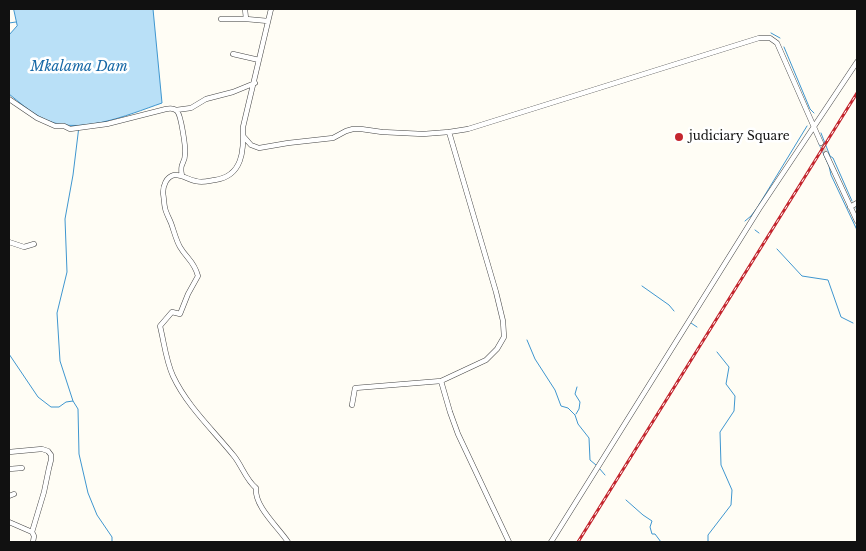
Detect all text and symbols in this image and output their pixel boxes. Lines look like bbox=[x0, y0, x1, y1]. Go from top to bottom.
water label: Mkalama Dam bbox=[30, 59, 128, 75]
place label: judiciary Square bbox=[689, 130, 790, 144]
marker: judiciary Square bbox=[673, 131, 685, 143]

